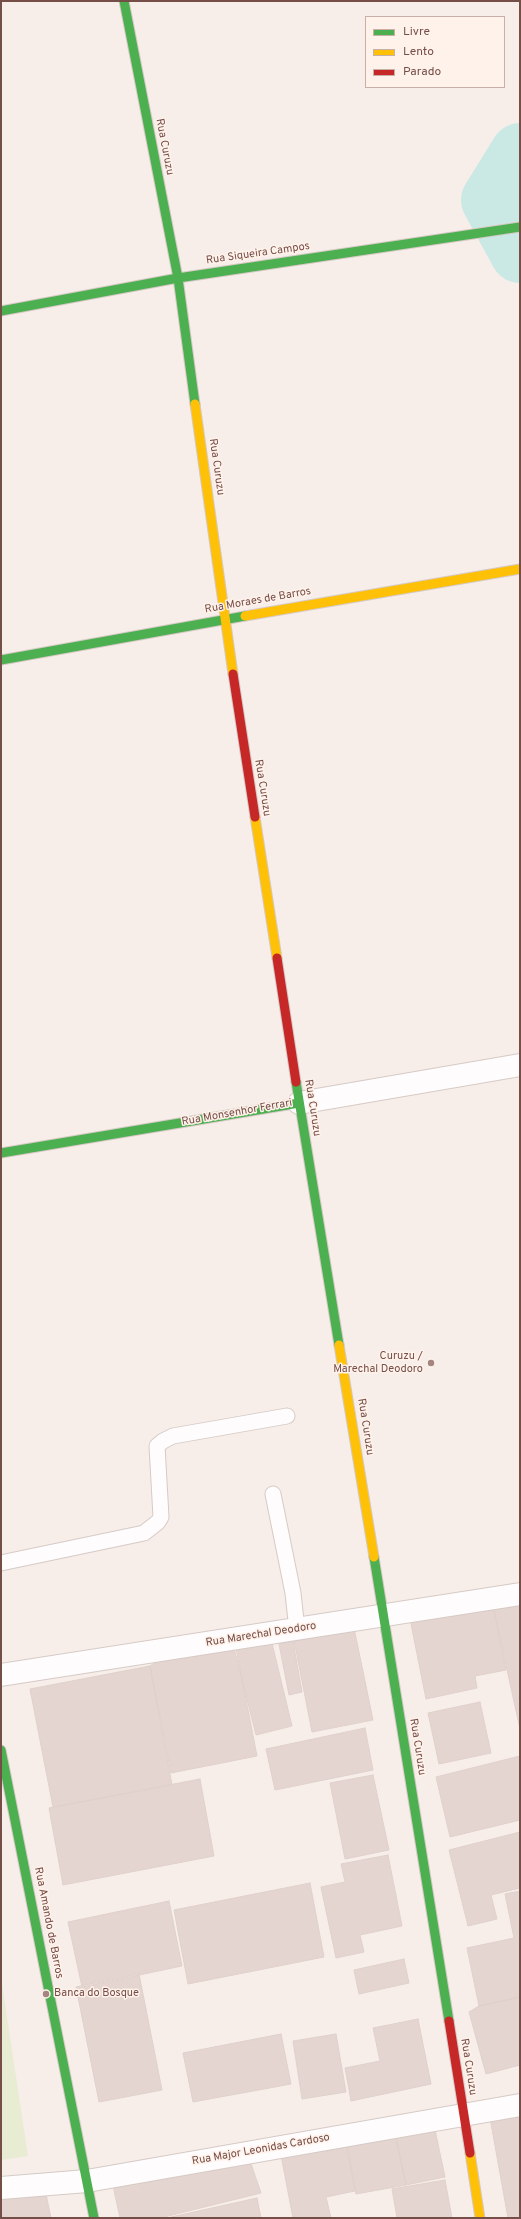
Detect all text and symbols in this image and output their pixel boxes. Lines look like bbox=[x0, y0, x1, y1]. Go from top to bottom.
legend bbox=[365, 16, 505, 88]
text: Livre bbox=[403, 24, 430, 40]
text: Lento bbox=[403, 44, 434, 60]
text: Parado bbox=[403, 64, 441, 80]
street label: Rua Curuzu bbox=[152, 118, 176, 176]
street label: Rua Siqueira Campos bbox=[205, 240, 311, 268]
street label: Rua Curuzu bbox=[205, 438, 227, 496]
street label: Rua Moraes de Barros bbox=[204, 585, 312, 617]
street label: Rua Curuzu bbox=[251, 759, 273, 817]
street label: Rua Curuzu bbox=[301, 1079, 323, 1137]
street label: Rua Monsenhor Ferrari bbox=[181, 1097, 293, 1129]
place label: Curuzu / Marechal Deodoro bbox=[333, 1350, 423, 1376]
marker: Curuzu / Marechal Deodoro bbox=[426, 1358, 436, 1368]
street label: Rua Curuzu bbox=[354, 1398, 376, 1456]
street label: Rua Marechal Deodoro bbox=[205, 1620, 317, 1650]
street label: Rua Curuzu bbox=[406, 1718, 428, 1776]
street label: Rua Amando de Barros bbox=[31, 1866, 65, 1980]
place label: Banca do Bosque bbox=[54, 1987, 139, 2001]
marker: Banca do Bosque bbox=[41, 1989, 51, 1999]
street label: Rua Curuzu bbox=[457, 2038, 479, 2096]
street label: Rua Major Leonidas Cardoso bbox=[191, 2131, 331, 2169]

